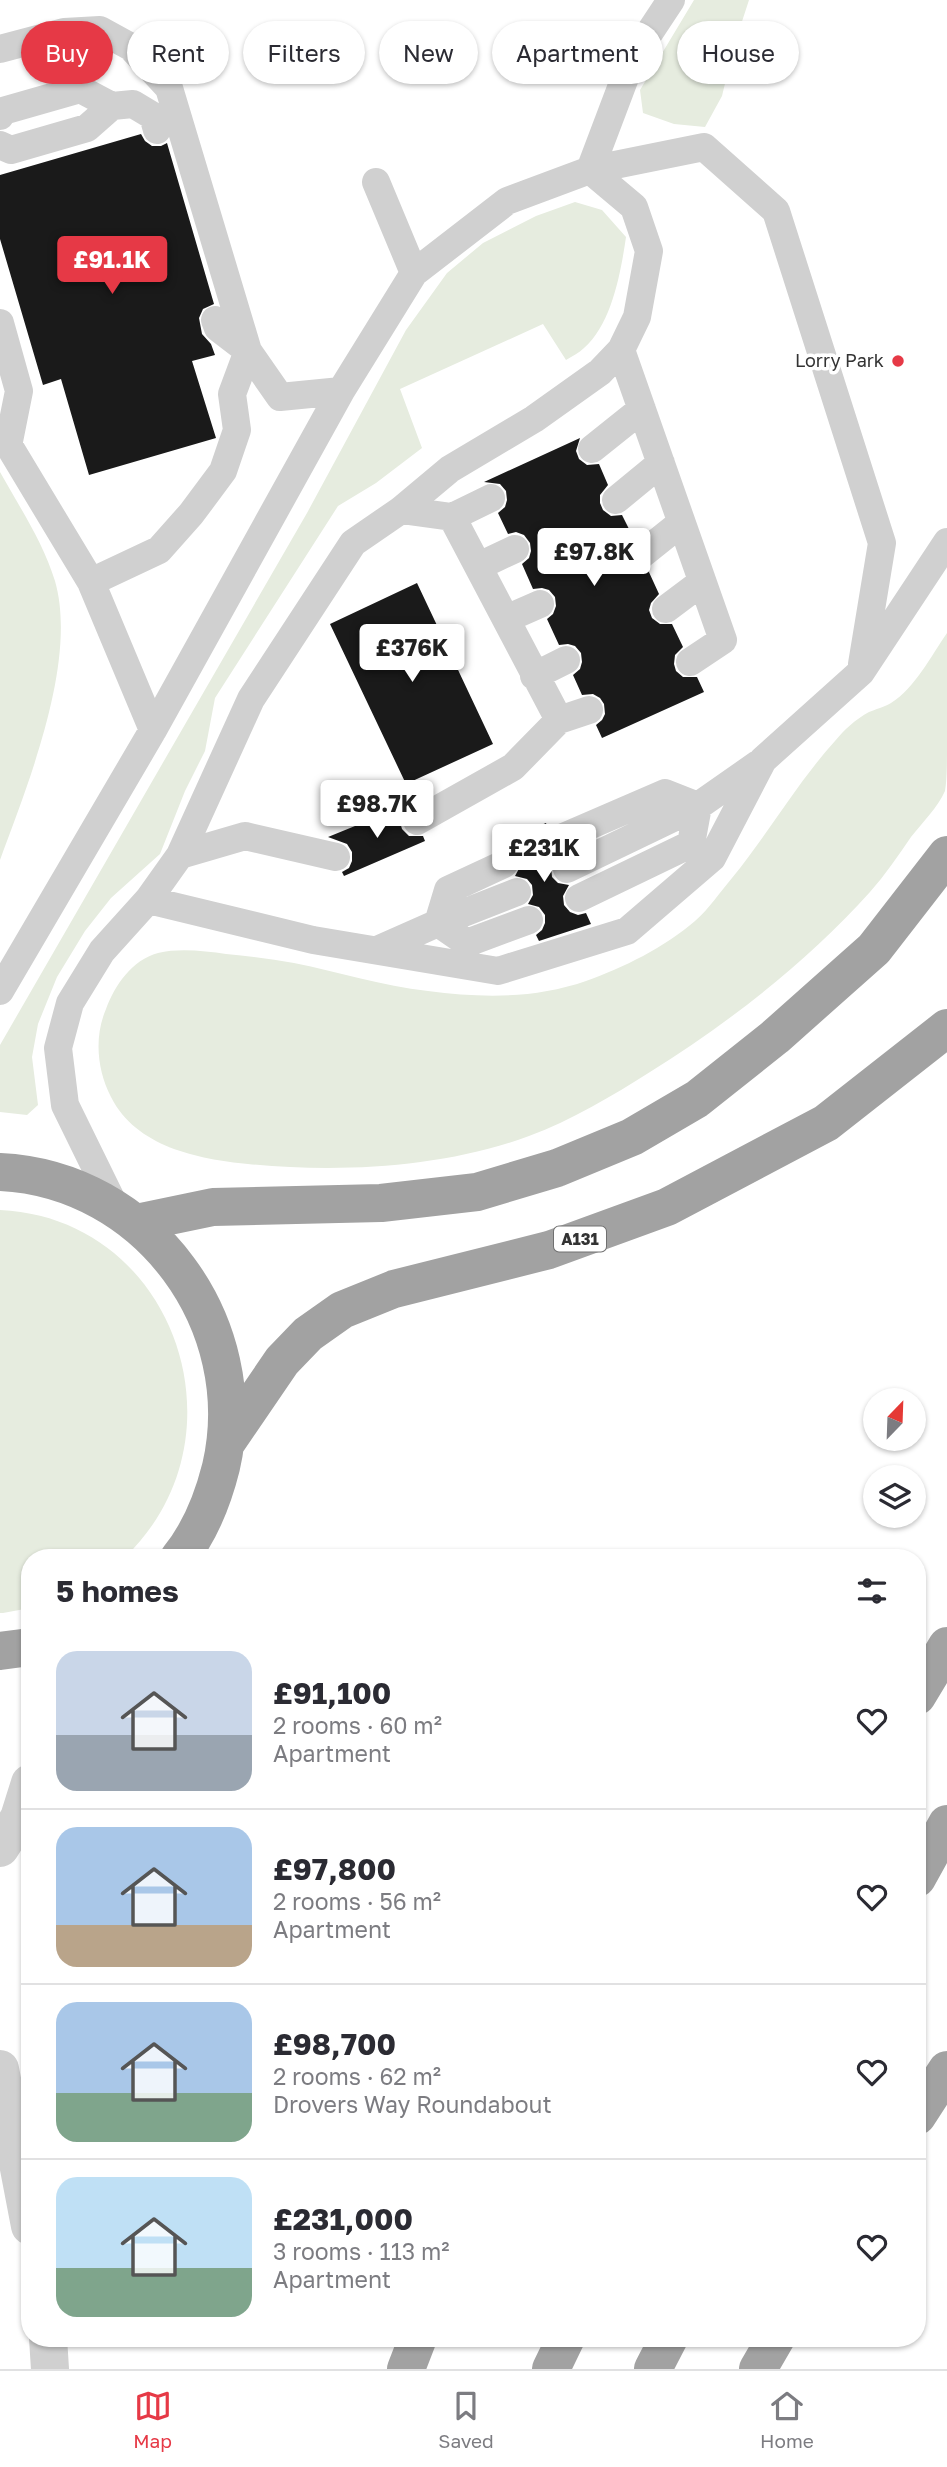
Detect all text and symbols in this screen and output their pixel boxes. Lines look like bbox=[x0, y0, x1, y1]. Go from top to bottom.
chip: Buy bbox=[21, 21, 113, 84]
chip: Rent bbox=[127, 21, 229, 84]
chip: Filters bbox=[243, 21, 365, 84]
chip: New bbox=[379, 21, 478, 84]
chip: Apartment bbox=[492, 21, 663, 84]
chip: House bbox=[677, 21, 799, 84]
pin: £91.1K bbox=[55, 236, 169, 296]
text: £91.1K bbox=[73, 245, 151, 273]
place label: Lorry Park bbox=[795, 349, 884, 371]
marker: Lorry Park bbox=[890, 353, 906, 369]
pin: £97.8K bbox=[537, 528, 651, 588]
text: £97.8K bbox=[553, 537, 635, 565]
pin: £376K bbox=[363, 624, 461, 684]
text: £376K bbox=[375, 633, 449, 661]
pin: £98.7K bbox=[320, 780, 434, 840]
text: £98.7K bbox=[336, 789, 418, 817]
pin: £231K bbox=[495, 824, 593, 884]
text: £231K bbox=[508, 833, 580, 861]
road number: A131 bbox=[554, 1226, 606, 1252]
north arrow bbox=[863, 1388, 926, 1451]
map controls bbox=[863, 1388, 926, 1528]
button: layers bbox=[863, 1465, 926, 1528]
icon: filters bbox=[853, 1572, 891, 1610]
text: 5 homes bbox=[56, 1573, 179, 1609]
text: £91,100 bbox=[273, 1675, 391, 1711]
icon: home bbox=[112, 1679, 196, 1763]
icon: heart bbox=[853, 1702, 891, 1740]
text: 2 rooms · 60 m² bbox=[273, 1711, 442, 1739]
text: Apartment bbox=[273, 1739, 391, 1767]
text: £97,800 bbox=[273, 1851, 396, 1887]
icon: home bbox=[112, 1855, 196, 1939]
icon: heart bbox=[853, 1878, 891, 1916]
text: 2 rooms · 56 m² bbox=[273, 1887, 441, 1915]
text: Apartment bbox=[273, 1915, 391, 1943]
text: £98,700 bbox=[273, 2026, 396, 2062]
icon: home bbox=[112, 2030, 196, 2114]
icon: heart bbox=[853, 2053, 891, 2091]
text: 2 rooms · 62 m² bbox=[273, 2062, 441, 2090]
text: Drovers Way Roundabout bbox=[273, 2090, 552, 2118]
text: £231,000 bbox=[273, 2201, 413, 2237]
icon: home bbox=[112, 2205, 196, 2289]
icon: heart bbox=[853, 2228, 891, 2266]
text: 3 rooms · 113 m² bbox=[273, 2237, 450, 2265]
text: Apartment bbox=[273, 2265, 391, 2293]
tab: Map bbox=[133, 2387, 172, 2452]
tab: Saved bbox=[438, 2387, 494, 2452]
tab: Home bbox=[760, 2387, 814, 2452]

